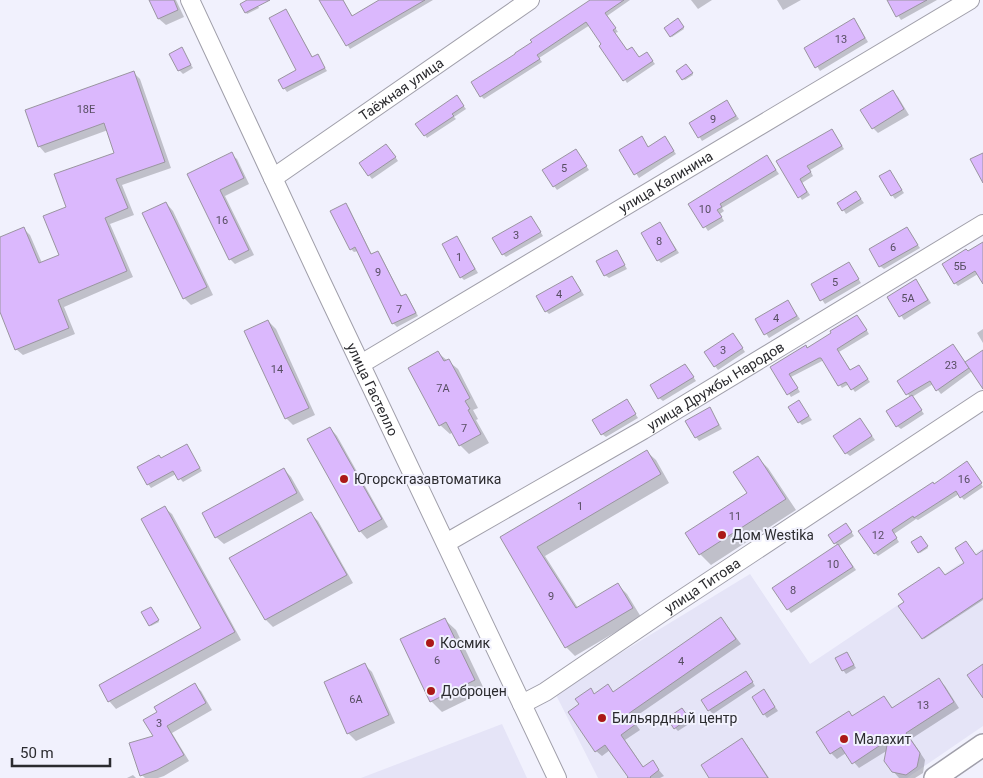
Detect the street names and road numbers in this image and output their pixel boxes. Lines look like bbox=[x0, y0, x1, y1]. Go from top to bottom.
street label: Таёжная улица bbox=[356, 54, 446, 124]
street label: улица Калинина bbox=[616, 148, 716, 216]
street label: улица Дружбы Народов bbox=[644, 338, 787, 434]
street label: улица Гастелло bbox=[344, 340, 401, 438]
street label: улица Титова bbox=[662, 555, 743, 616]

